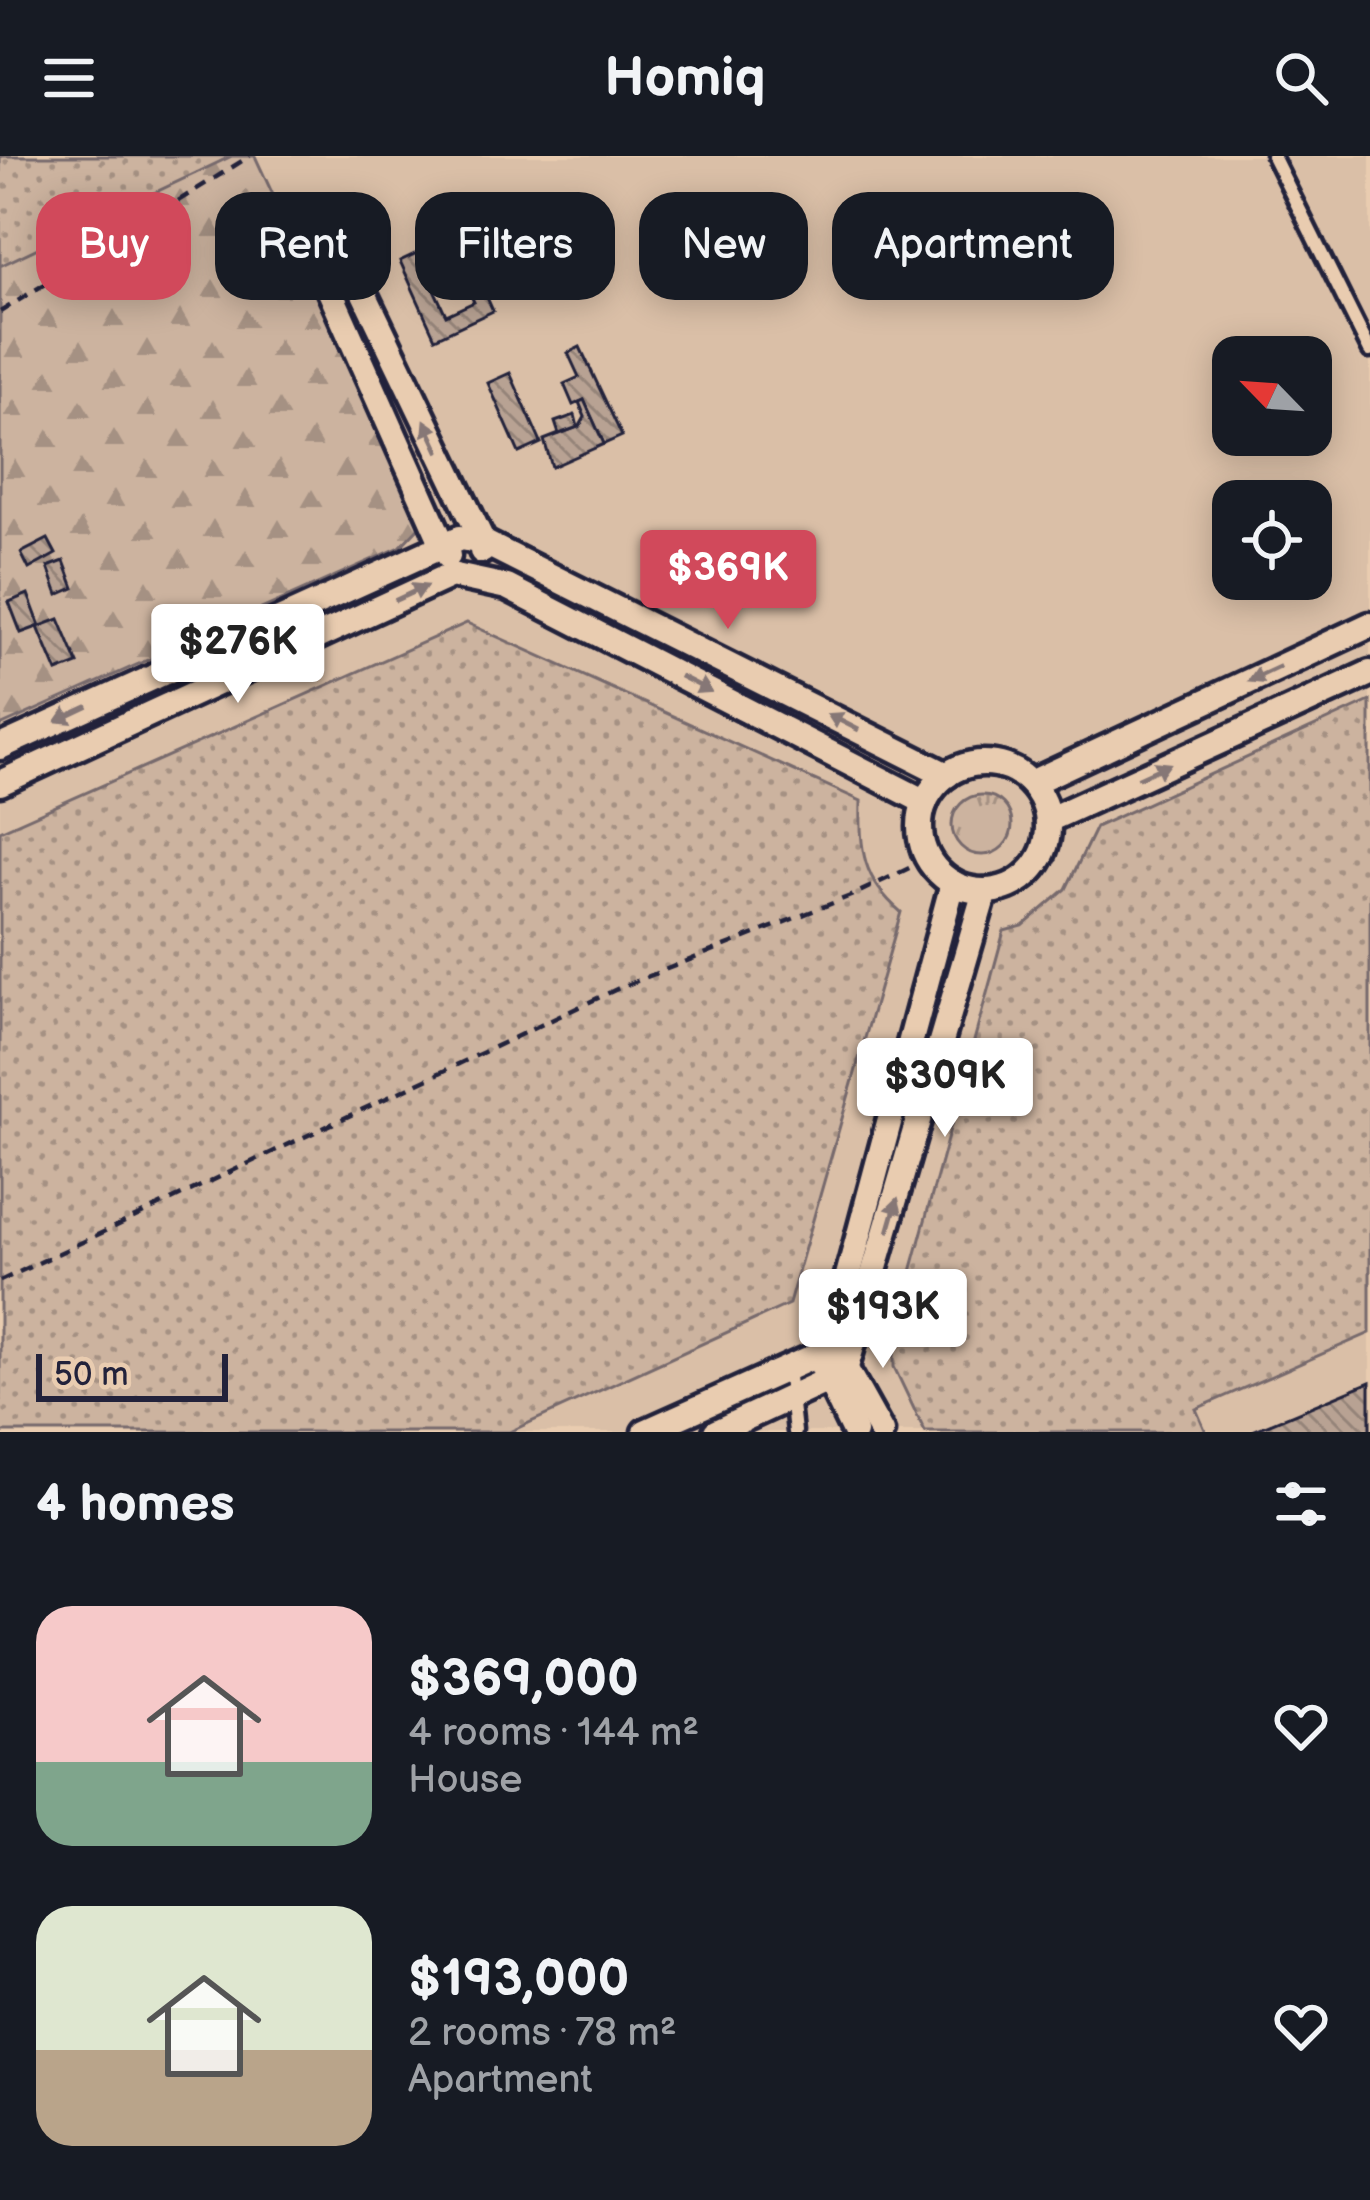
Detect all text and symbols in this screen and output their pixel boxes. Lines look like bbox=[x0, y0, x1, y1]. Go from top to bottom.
icon: menu bbox=[36, 45, 102, 111]
icon: search bbox=[1268, 45, 1334, 111]
text: Homiq bbox=[604, 46, 766, 111]
chip: Buy bbox=[36, 192, 191, 300]
chip: Rent bbox=[215, 192, 391, 300]
chip: Filters bbox=[415, 192, 615, 300]
chip: New bbox=[639, 192, 808, 300]
chip: Apartment bbox=[832, 192, 1114, 300]
north arrow bbox=[1212, 336, 1332, 456]
map controls bbox=[1212, 336, 1332, 600]
one-way arrow bbox=[422, 418, 442, 453]
button: locate bbox=[1212, 480, 1332, 600]
pin: $369K bbox=[644, 530, 812, 632]
text: $369K bbox=[667, 545, 789, 592]
one-way arrow bbox=[394, 583, 429, 603]
pin: $276K bbox=[154, 604, 322, 706]
text: $276K bbox=[178, 619, 298, 666]
one-way arrow bbox=[1246, 665, 1281, 685]
one-way arrow bbox=[679, 674, 714, 694]
one-way arrow bbox=[54, 704, 89, 724]
one-way arrow bbox=[826, 713, 860, 733]
one-way arrow bbox=[1137, 761, 1172, 781]
pin: $309K bbox=[861, 1038, 1029, 1140]
text: $309K bbox=[884, 1053, 1006, 1100]
one-way arrow bbox=[885, 1196, 903, 1233]
pin: $193K bbox=[799, 1269, 967, 1371]
text: $193K bbox=[826, 1284, 940, 1331]
scale bar bbox=[36, 1348, 228, 1401]
text: 50 m bbox=[54, 1355, 129, 1395]
icon: filters bbox=[1268, 1471, 1334, 1537]
text: 4 homes bbox=[36, 1474, 235, 1535]
text: $369,000 bbox=[408, 1649, 639, 1710]
icon: home bbox=[132, 1654, 276, 1798]
icon: heart bbox=[1268, 1693, 1334, 1759]
text: 4 rooms · 144 m² bbox=[408, 1710, 699, 1757]
text: House bbox=[408, 1757, 522, 1804]
text: $193,000 bbox=[408, 1949, 629, 2010]
icon: home bbox=[132, 1954, 276, 2098]
icon: heart bbox=[1268, 1993, 1334, 2059]
text: 2 rooms · 78 m² bbox=[408, 2010, 677, 2057]
text: Apartment bbox=[408, 2057, 592, 2104]

